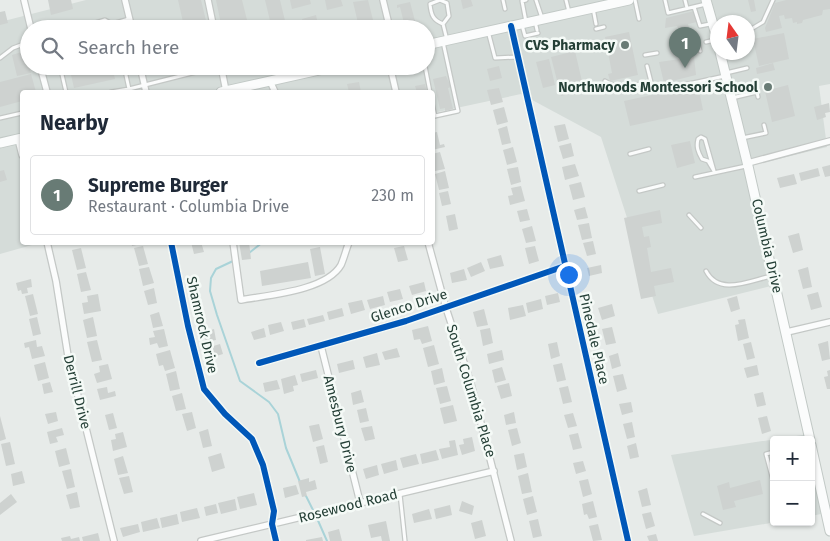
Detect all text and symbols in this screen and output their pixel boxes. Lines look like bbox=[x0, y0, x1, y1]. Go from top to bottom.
north arrow bbox=[710, 15, 755, 60]
search box bbox=[20, 20, 435, 75]
pin: 1 bbox=[669, 27, 701, 68]
icon: search bbox=[38, 34, 66, 62]
text: Search here bbox=[78, 36, 179, 59]
place label: CVS Pharmacy bbox=[525, 37, 616, 54]
marker: CVS Pharmacy bbox=[619, 39, 631, 51]
place label: Northwoods Montessori School bbox=[558, 79, 759, 96]
marker: Northwoods Montessori School bbox=[762, 81, 774, 93]
text: Nearby bbox=[40, 110, 108, 136]
text: Supreme Burger bbox=[88, 174, 228, 197]
text: 1 bbox=[53, 186, 61, 205]
text: 230 m bbox=[371, 186, 414, 205]
text: Restaurant · Columbia Drive bbox=[88, 197, 289, 216]
street label: Columbia Drive bbox=[748, 197, 786, 295]
your location bbox=[556, 262, 582, 288]
street label: Shamrock Drive bbox=[183, 275, 221, 375]
street label: Glenco Drive bbox=[368, 286, 450, 326]
street label: Pinedale Place bbox=[575, 292, 613, 386]
street label: South Columbia Place bbox=[443, 322, 499, 460]
street label: Derrill Drive bbox=[60, 353, 94, 431]
street label: Amesbury Drive bbox=[320, 374, 360, 474]
map controls bbox=[770, 436, 815, 526]
button: + bbox=[770, 436, 815, 481]
button: − bbox=[770, 481, 815, 526]
street label: Rosewood Road bbox=[297, 485, 399, 527]

